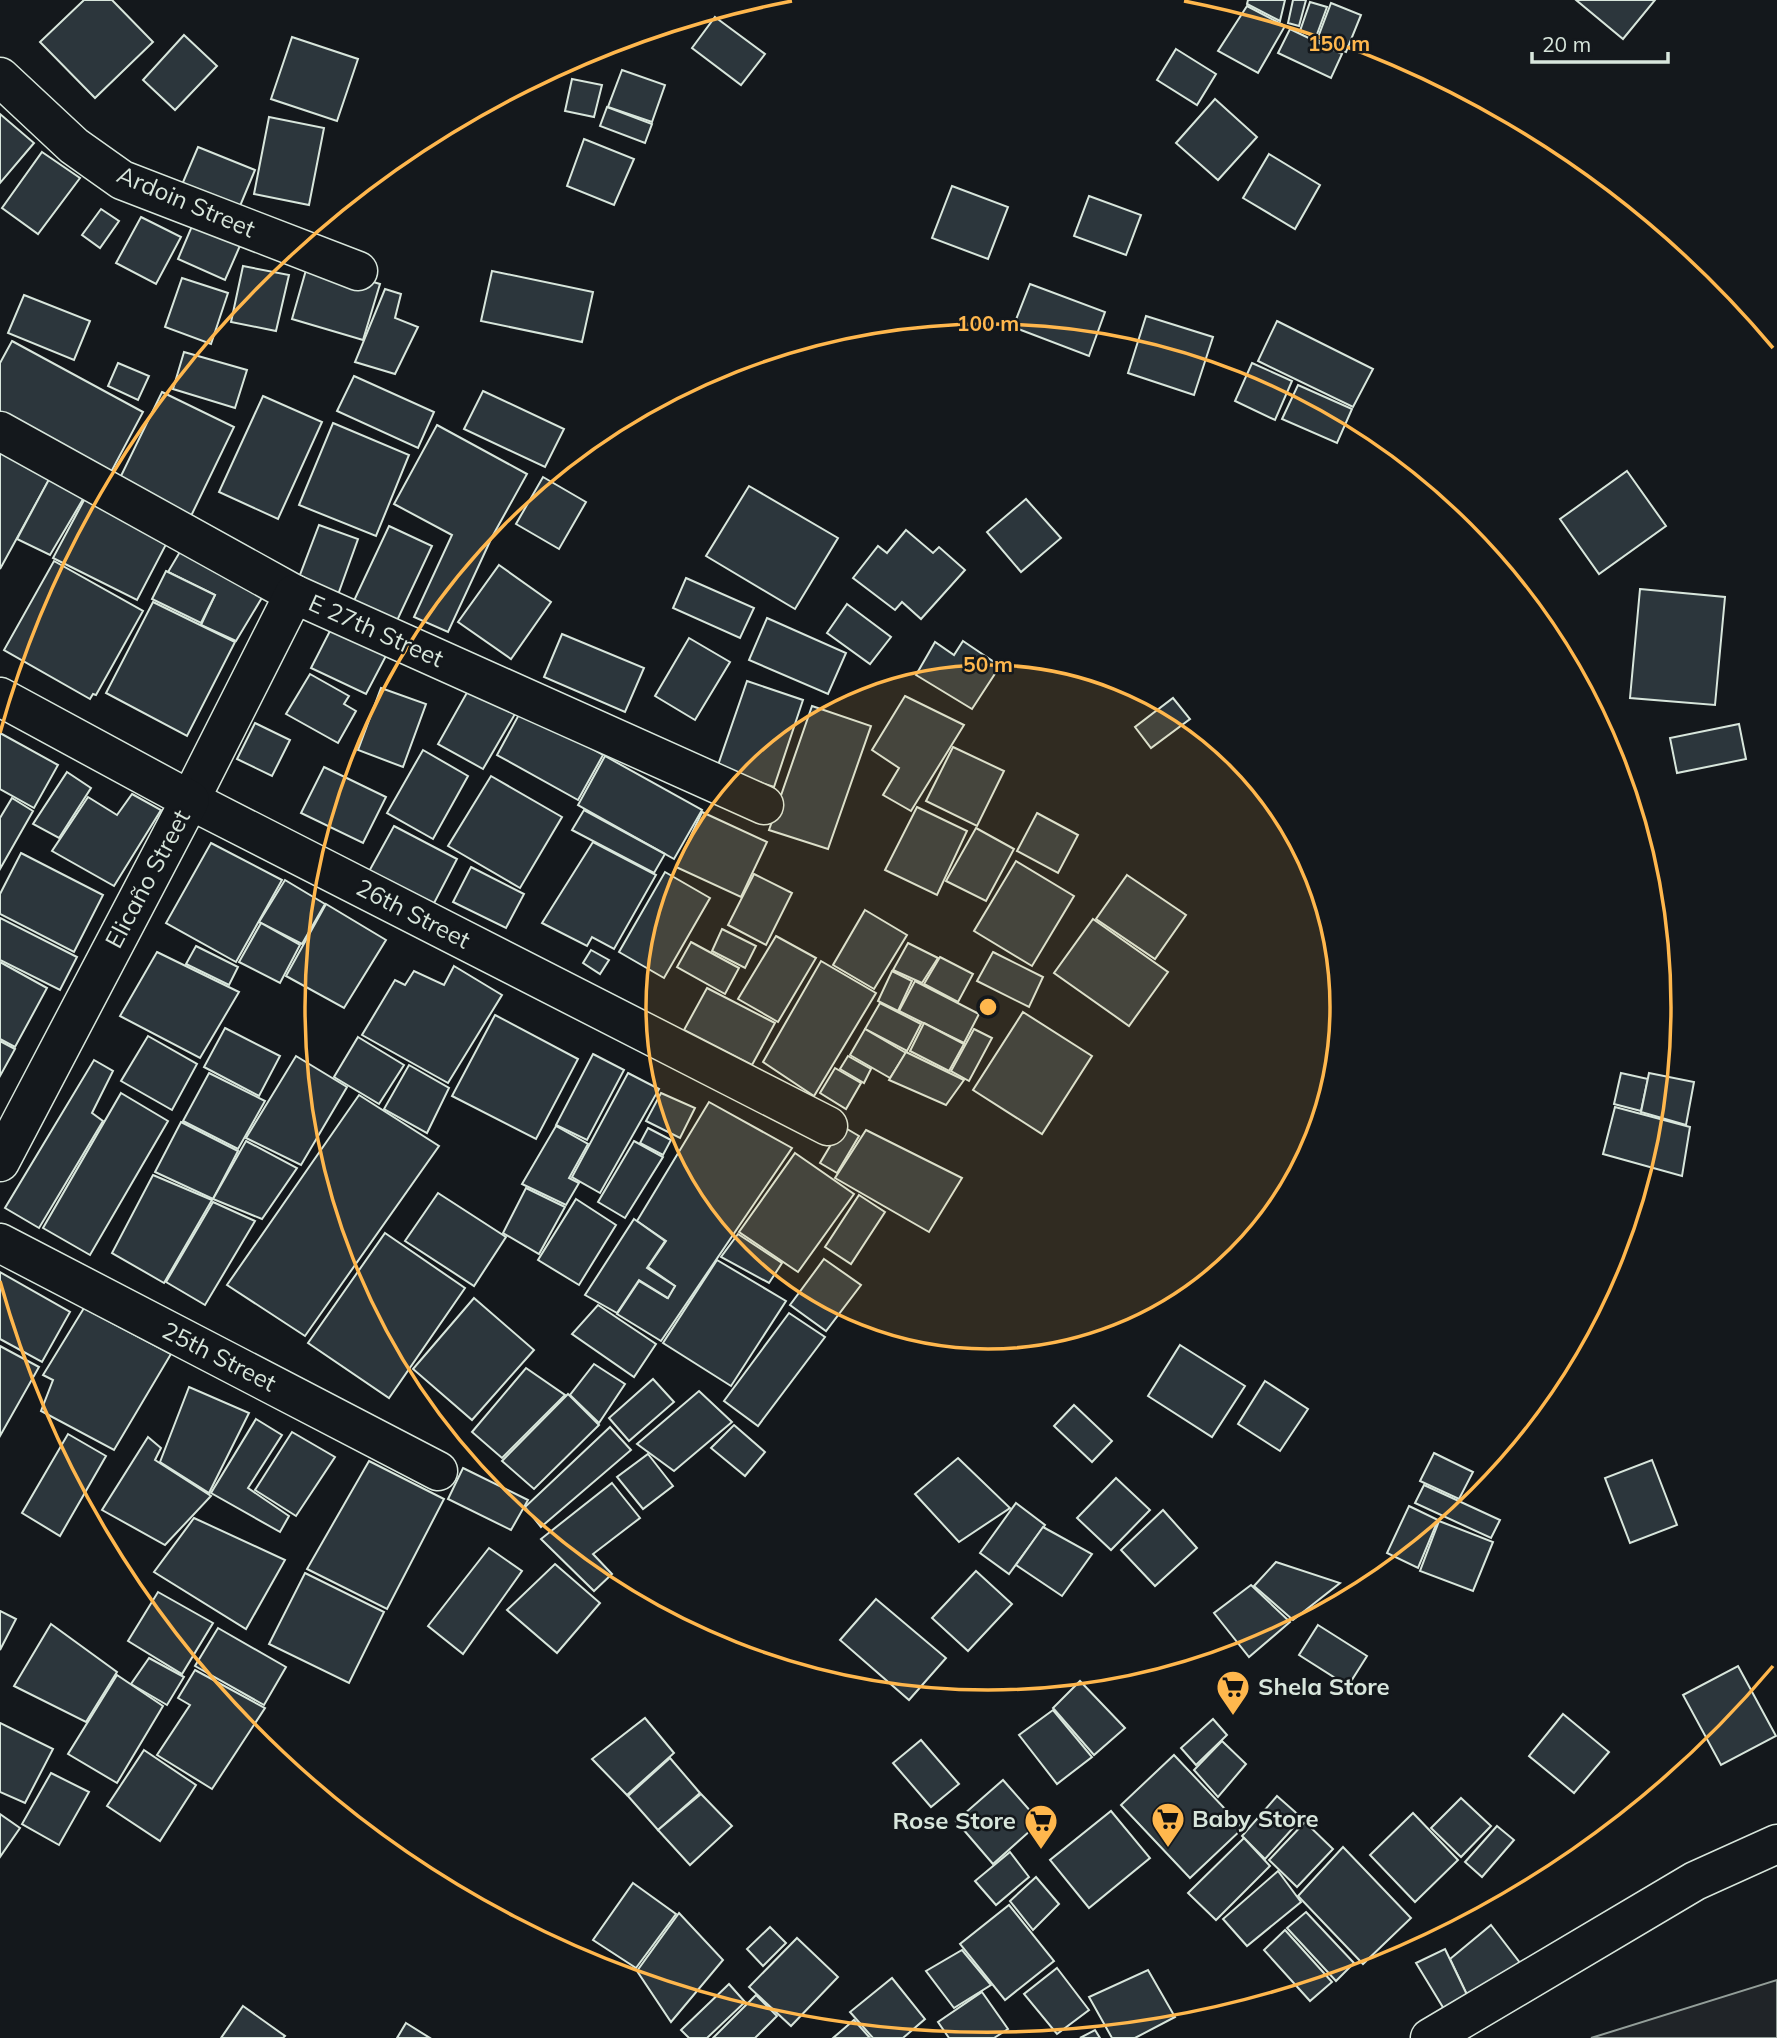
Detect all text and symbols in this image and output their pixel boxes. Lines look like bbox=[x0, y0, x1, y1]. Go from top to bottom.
scale bar bbox=[1532, 21, 1668, 65]
text: 150 m bbox=[1308, 30, 1370, 56]
text: 20 m bbox=[1542, 31, 1591, 57]
street label: Ardoin Street bbox=[113, 159, 260, 244]
text: 100 m bbox=[957, 310, 1019, 336]
street label: E 27th Street bbox=[304, 587, 448, 673]
text: 50 m bbox=[963, 651, 1013, 677]
street label: Elicaño Street bbox=[98, 804, 196, 953]
street label: 26th Street bbox=[351, 872, 475, 955]
centre of rings bbox=[976, 995, 1000, 1019]
street label: 25th Street bbox=[157, 1315, 281, 1398]
supermarket icon: Shela Store bbox=[1214, 1668, 1252, 1717]
place label: Shela Store bbox=[1258, 1671, 1390, 1701]
supermarket icon: Baby Store bbox=[1149, 1800, 1187, 1849]
supermarket icon: Rose Store bbox=[1022, 1802, 1060, 1851]
place label: Baby Store bbox=[1192, 1803, 1319, 1833]
place label: Rose Store bbox=[893, 1805, 1016, 1835]

